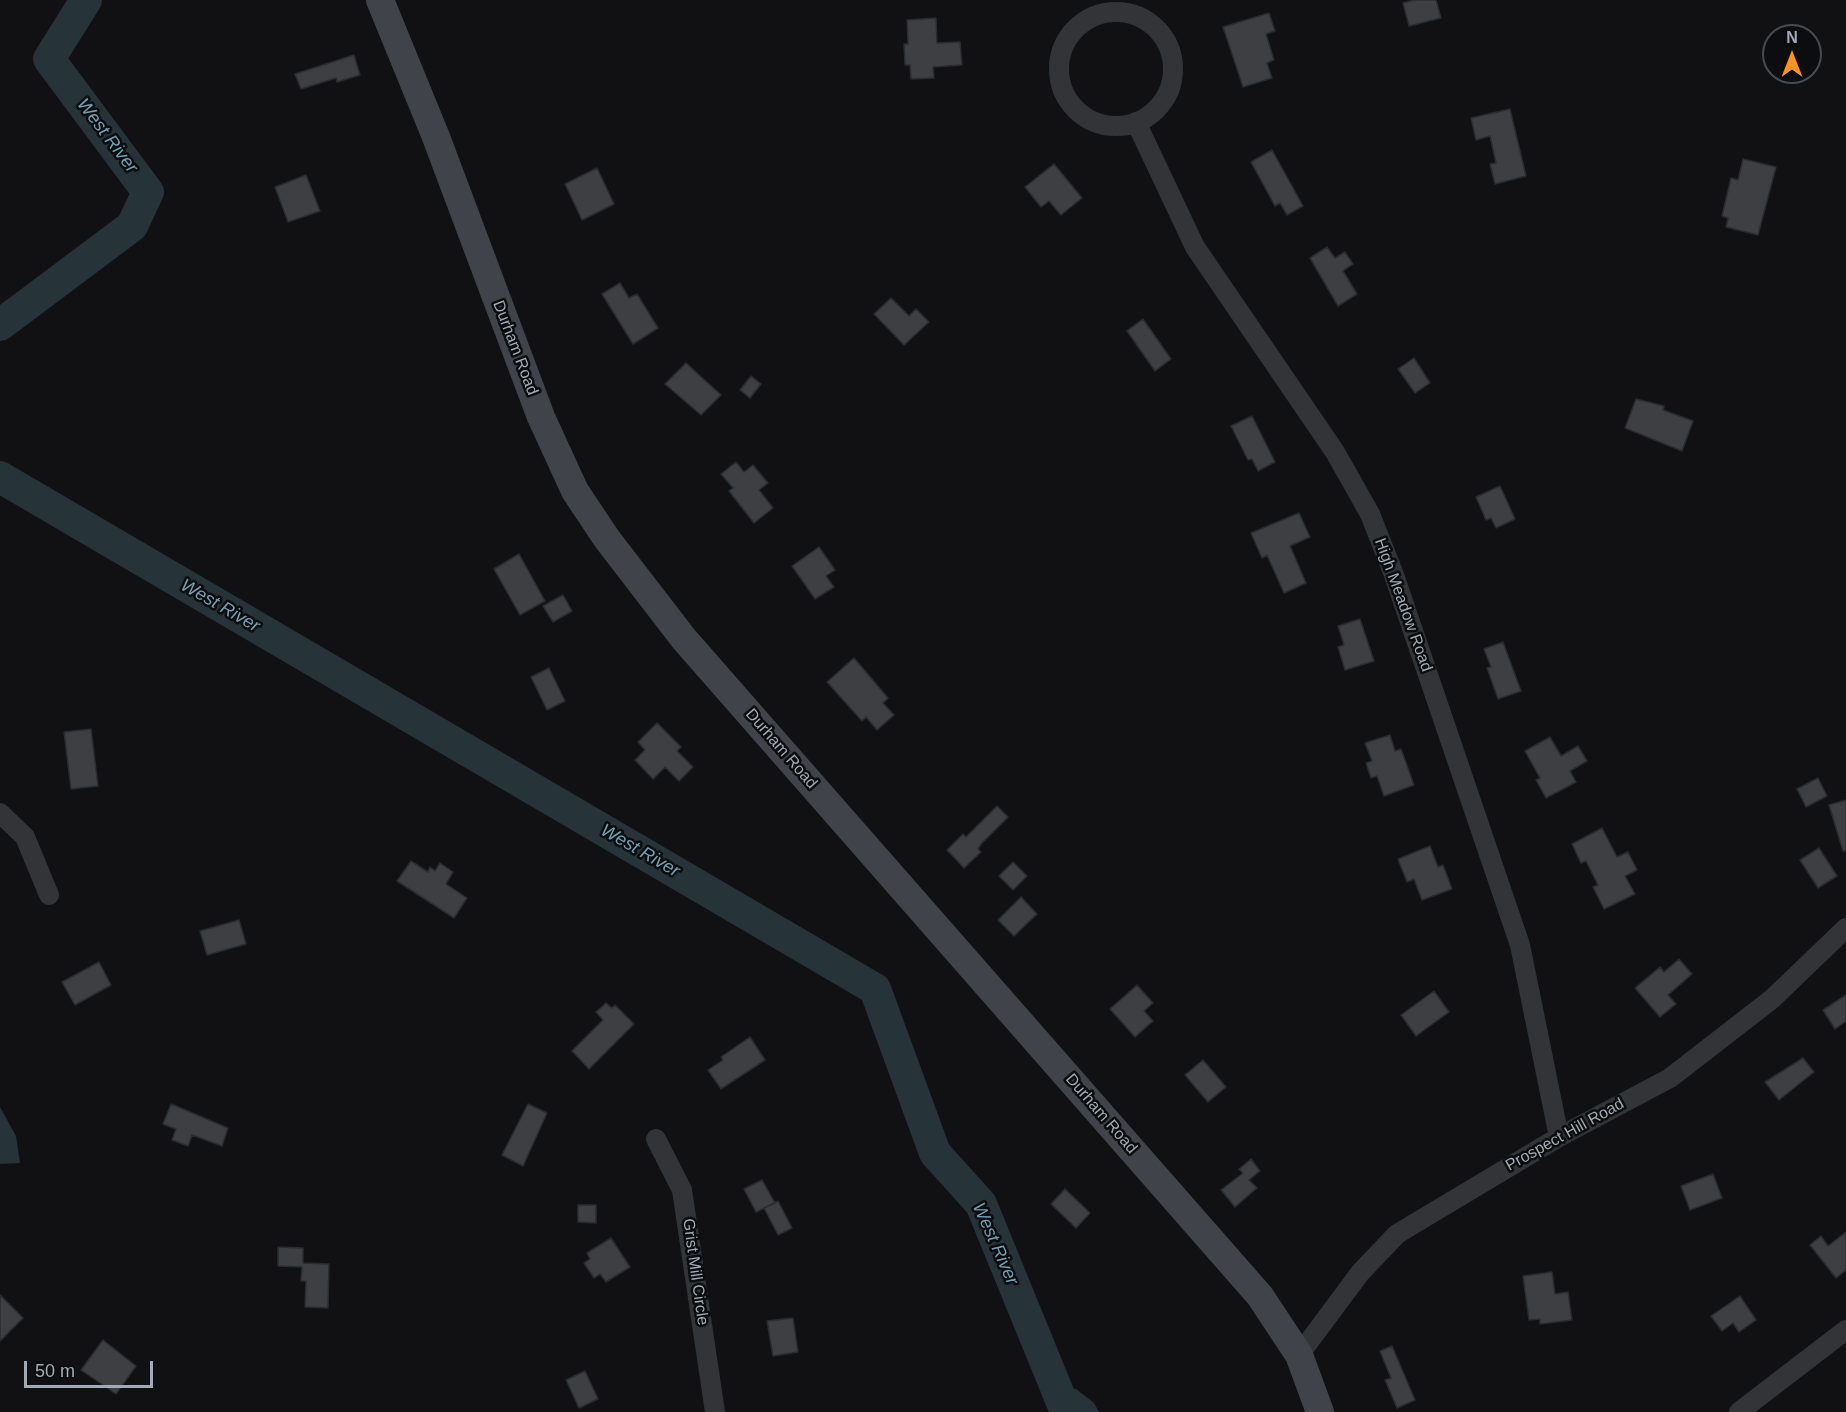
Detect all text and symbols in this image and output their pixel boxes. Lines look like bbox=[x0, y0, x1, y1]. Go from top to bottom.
north arrow bbox=[1762, 24, 1822, 84]
text: N bbox=[1786, 29, 1798, 46]
water label: West River bbox=[72, 94, 142, 178]
street label: Durham Road bbox=[488, 298, 542, 398]
street label: High Meadow Road bbox=[1370, 536, 1436, 674]
water label: West River bbox=[177, 575, 263, 637]
street label: Durham Road bbox=[741, 705, 821, 793]
water label: West River bbox=[597, 820, 683, 882]
street label: Durham Road bbox=[1061, 1070, 1141, 1158]
street label: Prospect Hill Road bbox=[1502, 1094, 1628, 1176]
water label: West River bbox=[967, 1200, 1023, 1288]
street label: Grist Mill Circle bbox=[678, 1217, 712, 1327]
scale bar bbox=[27, 1349, 156, 1387]
text: 50 m bbox=[35, 1361, 75, 1381]

